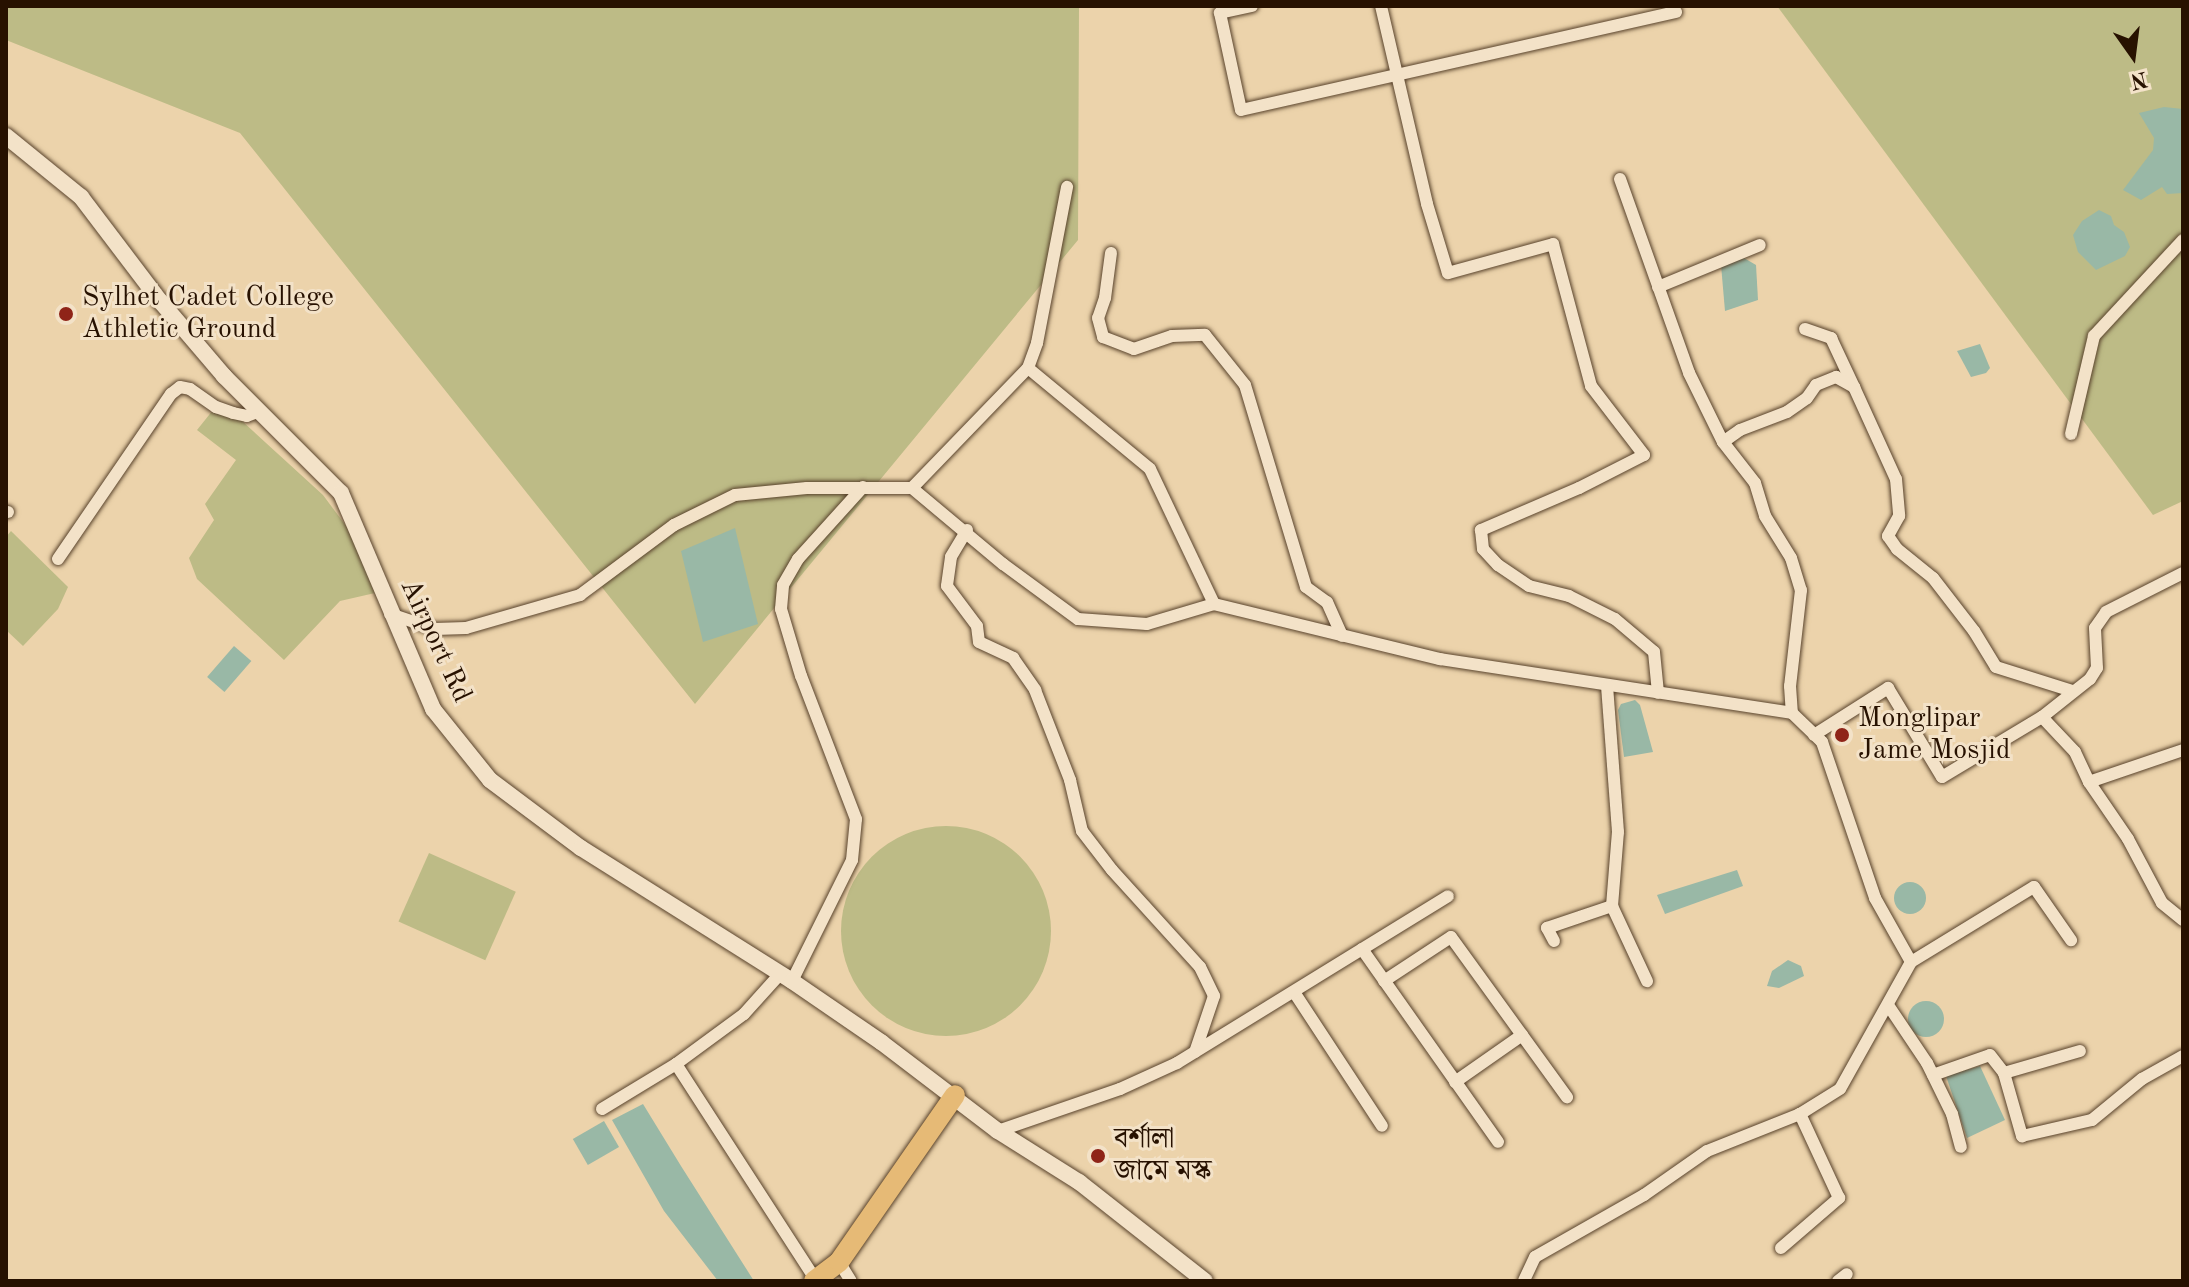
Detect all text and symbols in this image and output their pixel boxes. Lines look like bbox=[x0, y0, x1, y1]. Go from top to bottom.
north arrow bbox=[2093, 16, 2173, 96]
text: N bbox=[2128, 67, 2150, 92]
place label: Sylhet Cadet College Athletic Ground bbox=[82, 281, 334, 347]
marker: Sylhet Cadet College Athletic Ground bbox=[57, 305, 75, 323]
street label: Airport Rd bbox=[392, 574, 478, 708]
place label: Monglipar Jame Mosjid bbox=[1858, 702, 2011, 768]
marker: Monglipar Jame Mosjid bbox=[1833, 726, 1851, 744]
place label: বর্শালা জামে মস্ক bbox=[1114, 1123, 1212, 1189]
marker: বর্শালা জামে মস্ক bbox=[1089, 1147, 1107, 1165]

